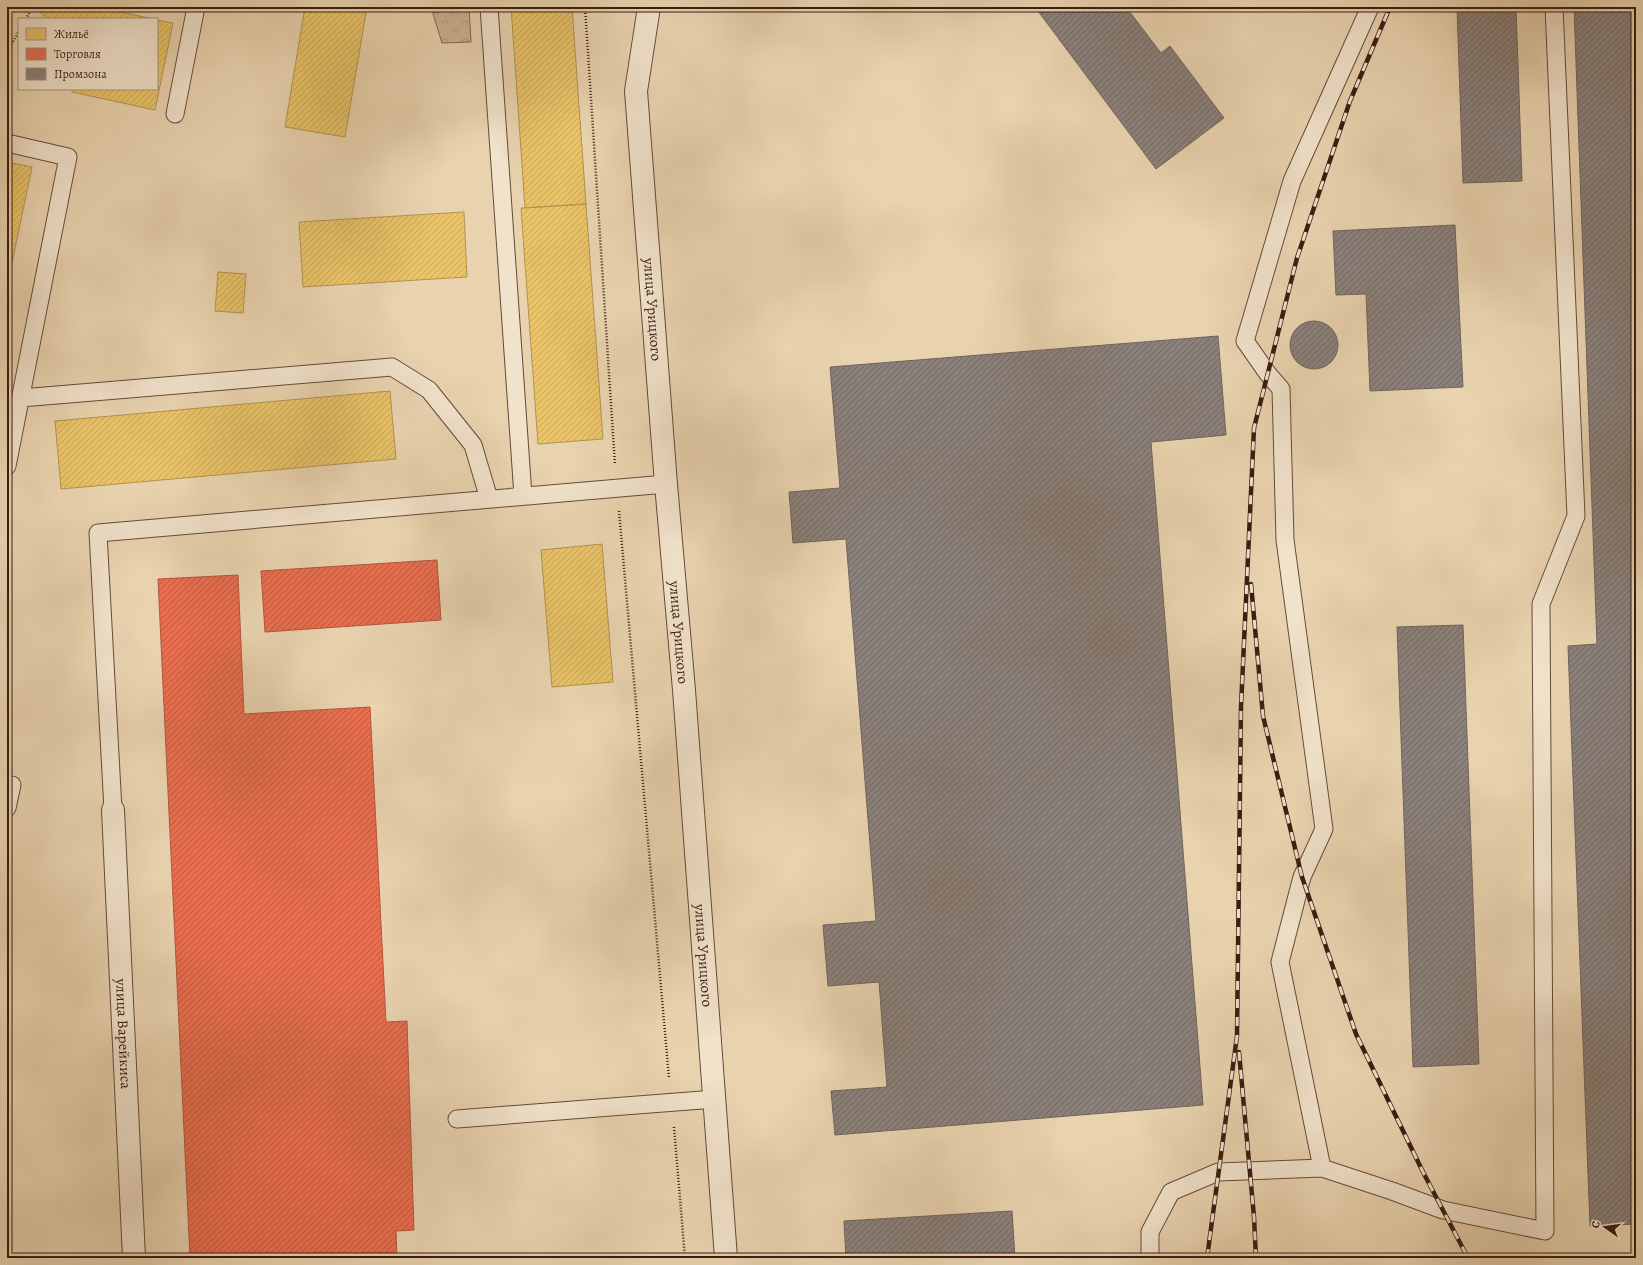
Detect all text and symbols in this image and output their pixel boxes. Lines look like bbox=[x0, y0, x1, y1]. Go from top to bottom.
legend bbox=[18, 18, 158, 90]
text: Жильё bbox=[54, 26, 89, 42]
text: Торговля bbox=[54, 46, 101, 62]
text: Промзона bbox=[54, 66, 107, 82]
street label: улица Урицкого bbox=[639, 256, 667, 362]
street label: улица Урицкого bbox=[664, 579, 693, 685]
street label: улица Урицкого bbox=[690, 902, 717, 1008]
street label: улица Варейкиса bbox=[111, 977, 136, 1090]
north arrow bbox=[1585, 1207, 1625, 1247]
text: С bbox=[1588, 1219, 1604, 1230]

